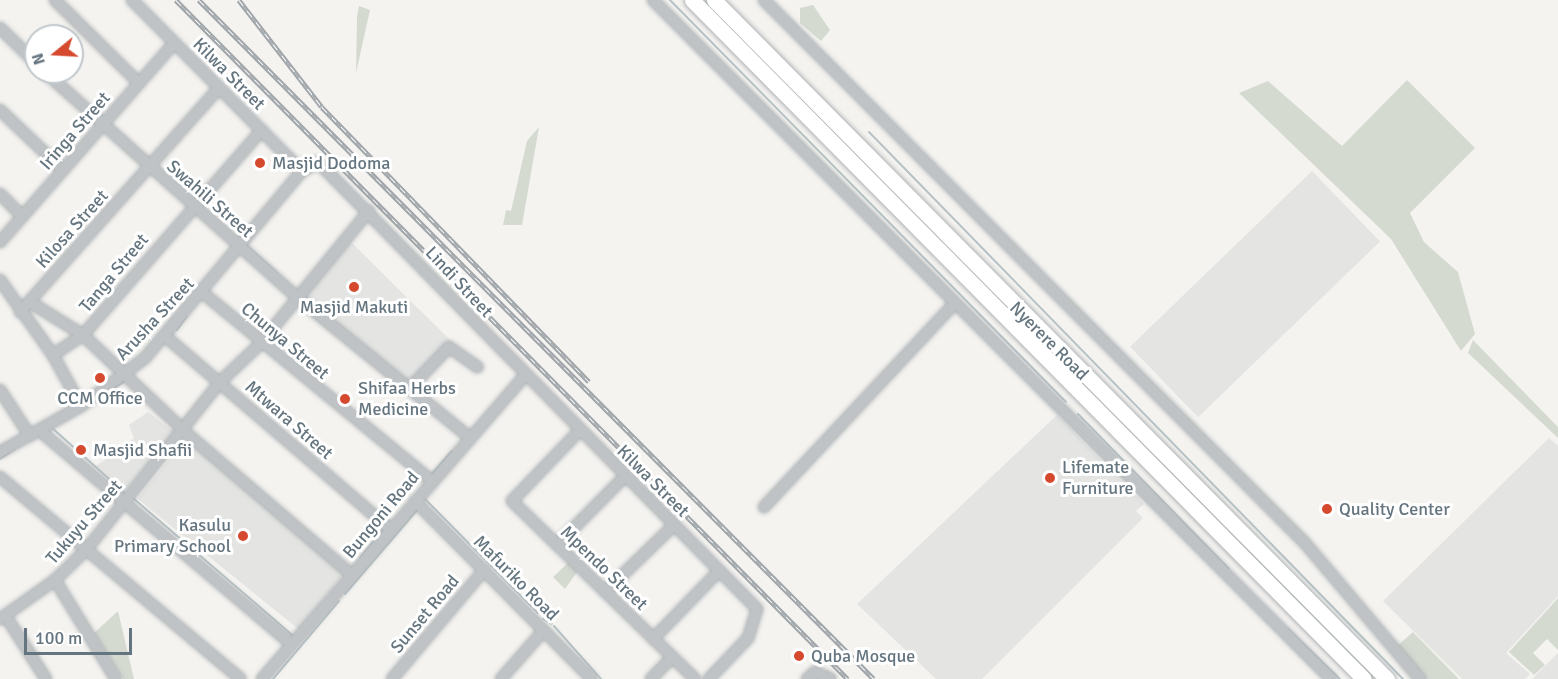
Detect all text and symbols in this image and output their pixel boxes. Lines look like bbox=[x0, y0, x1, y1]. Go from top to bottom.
north arrow bbox=[24, 24, 84, 84]
street label: Kilwa Street bbox=[188, 33, 270, 115]
text: N bbox=[28, 51, 50, 67]
street label: Iringa Street bbox=[35, 88, 115, 174]
place label: Masjid Dodoma bbox=[272, 152, 390, 174]
street label: Swahili Street bbox=[162, 156, 258, 242]
marker: Masjid Dodoma bbox=[253, 156, 267, 170]
street label: Kilosa Street bbox=[31, 185, 113, 273]
street label: Tanga Street bbox=[75, 229, 153, 317]
street label: Lindi Street bbox=[421, 242, 497, 322]
street label: Arusha Street bbox=[111, 273, 199, 365]
marker: Masjid Makuti bbox=[347, 280, 361, 294]
place label: Masjid Makuti bbox=[300, 296, 408, 318]
street label: Nyerere Road bbox=[1005, 297, 1093, 385]
street label: Chunya Street bbox=[237, 298, 333, 384]
marker: CCM Office bbox=[93, 371, 107, 385]
street label: Mtwara Street bbox=[241, 376, 337, 464]
place label: Shifaa Herbs Medicine bbox=[358, 378, 456, 420]
place label: CCM Office bbox=[57, 387, 143, 409]
marker: Shifaa Herbs Medicine bbox=[336, 390, 354, 408]
place label: Masjid Shafii bbox=[93, 439, 192, 461]
street label: Kilwa Street bbox=[612, 440, 694, 522]
marker: Masjid Shafii bbox=[74, 443, 88, 457]
place label: Lifemate Furniture bbox=[1062, 457, 1133, 500]
street label: Bungoni Road bbox=[338, 467, 424, 563]
marker: Lifemate Furniture bbox=[1043, 471, 1057, 485]
street label: Tukuyu Street bbox=[41, 475, 127, 569]
place label: Quality Center bbox=[1339, 498, 1450, 520]
marker: Quality Center bbox=[1320, 502, 1334, 516]
place label: Kasulu Primary School bbox=[114, 515, 231, 558]
street label: Mpendo Street bbox=[556, 521, 652, 615]
marker: Kasulu Primary School bbox=[236, 529, 250, 543]
street label: Mafuriko Road bbox=[469, 531, 563, 625]
street label: Sunset Road bbox=[386, 571, 464, 657]
scale bar bbox=[27, 616, 135, 654]
text: 100 m bbox=[35, 627, 82, 649]
place label: Quba Mosque bbox=[811, 645, 915, 667]
marker: Quba Mosque bbox=[792, 649, 806, 663]

